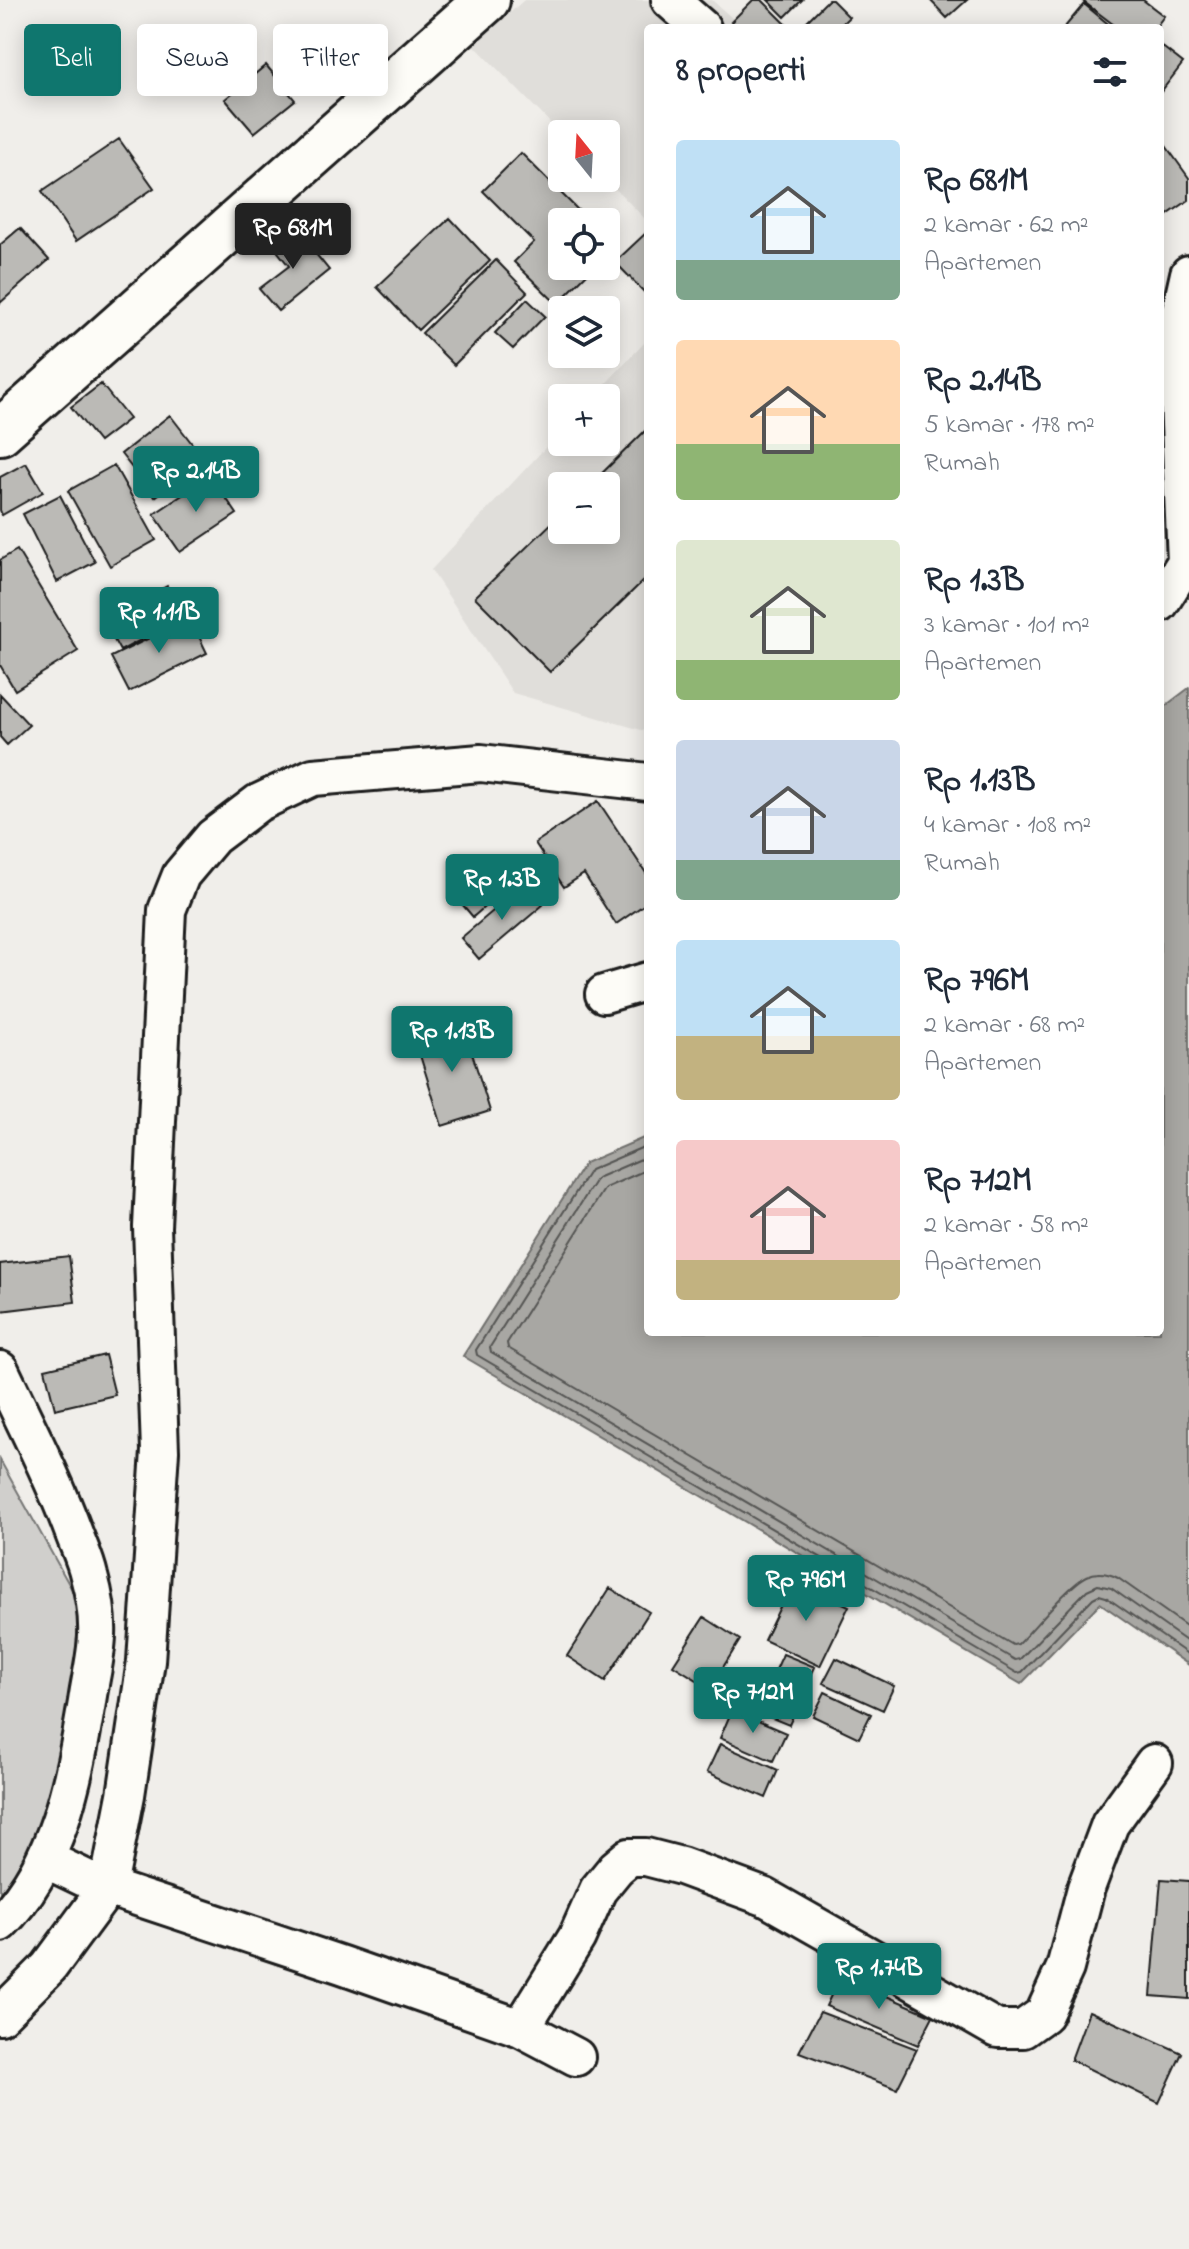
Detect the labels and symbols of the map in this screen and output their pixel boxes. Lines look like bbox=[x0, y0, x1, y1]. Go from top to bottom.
north arrow bbox=[548, 120, 620, 192]
pin: Rp 681M bbox=[219, 203, 367, 271]
pin: Rp 2.14B bbox=[113, 446, 279, 514]
pin: Rp 1.11B bbox=[76, 587, 242, 655]
pin: Rp 1.3B bbox=[428, 854, 576, 922]
pin: Rp 1.13B bbox=[369, 1006, 535, 1074]
pin: Rp 796M bbox=[732, 1555, 880, 1623]
pin: Rp 712M bbox=[679, 1667, 827, 1735]
pin: Rp 1.74B bbox=[796, 1943, 962, 2011]

